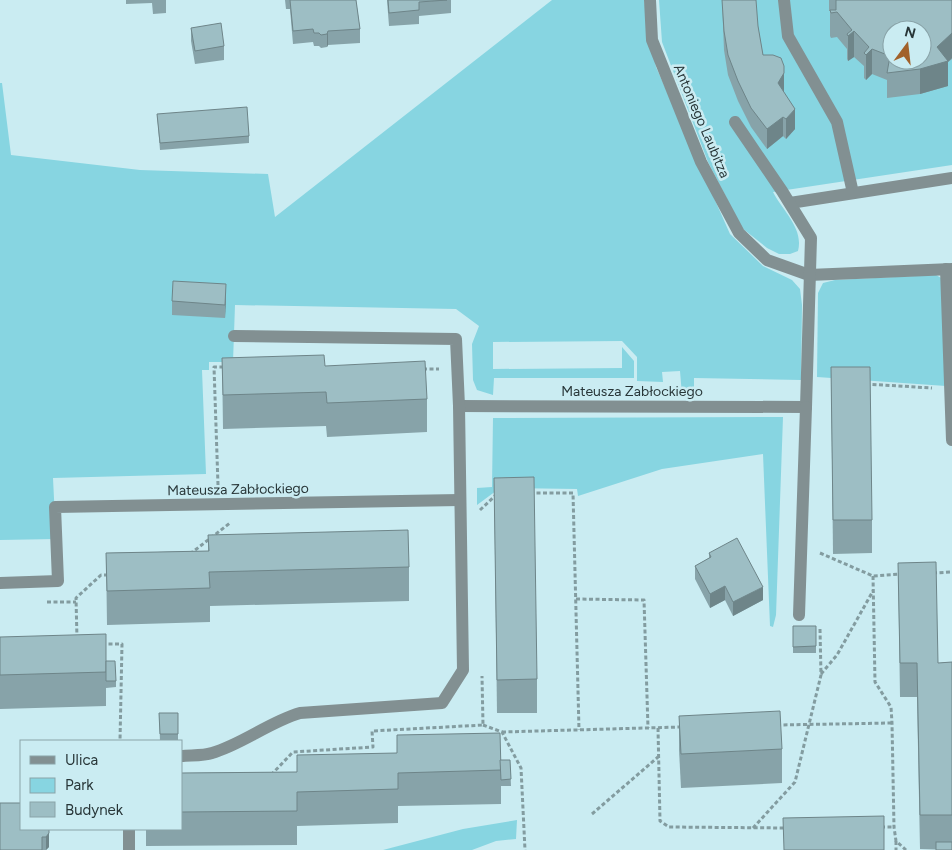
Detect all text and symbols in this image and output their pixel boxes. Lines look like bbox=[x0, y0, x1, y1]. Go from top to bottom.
north arrow bbox=[882, 20, 932, 70]
text: N bbox=[903, 23, 918, 43]
street label: Antoniego Laubitza bbox=[670, 62, 733, 181]
street label: Mateusza Zabłockiego bbox=[561, 383, 703, 400]
street label: Mateusza Zabłockiego bbox=[167, 480, 309, 499]
legend bbox=[20, 740, 182, 830]
text: Ulica bbox=[65, 751, 98, 769]
text: Park bbox=[65, 776, 94, 794]
text: Budynek bbox=[65, 801, 124, 819]

